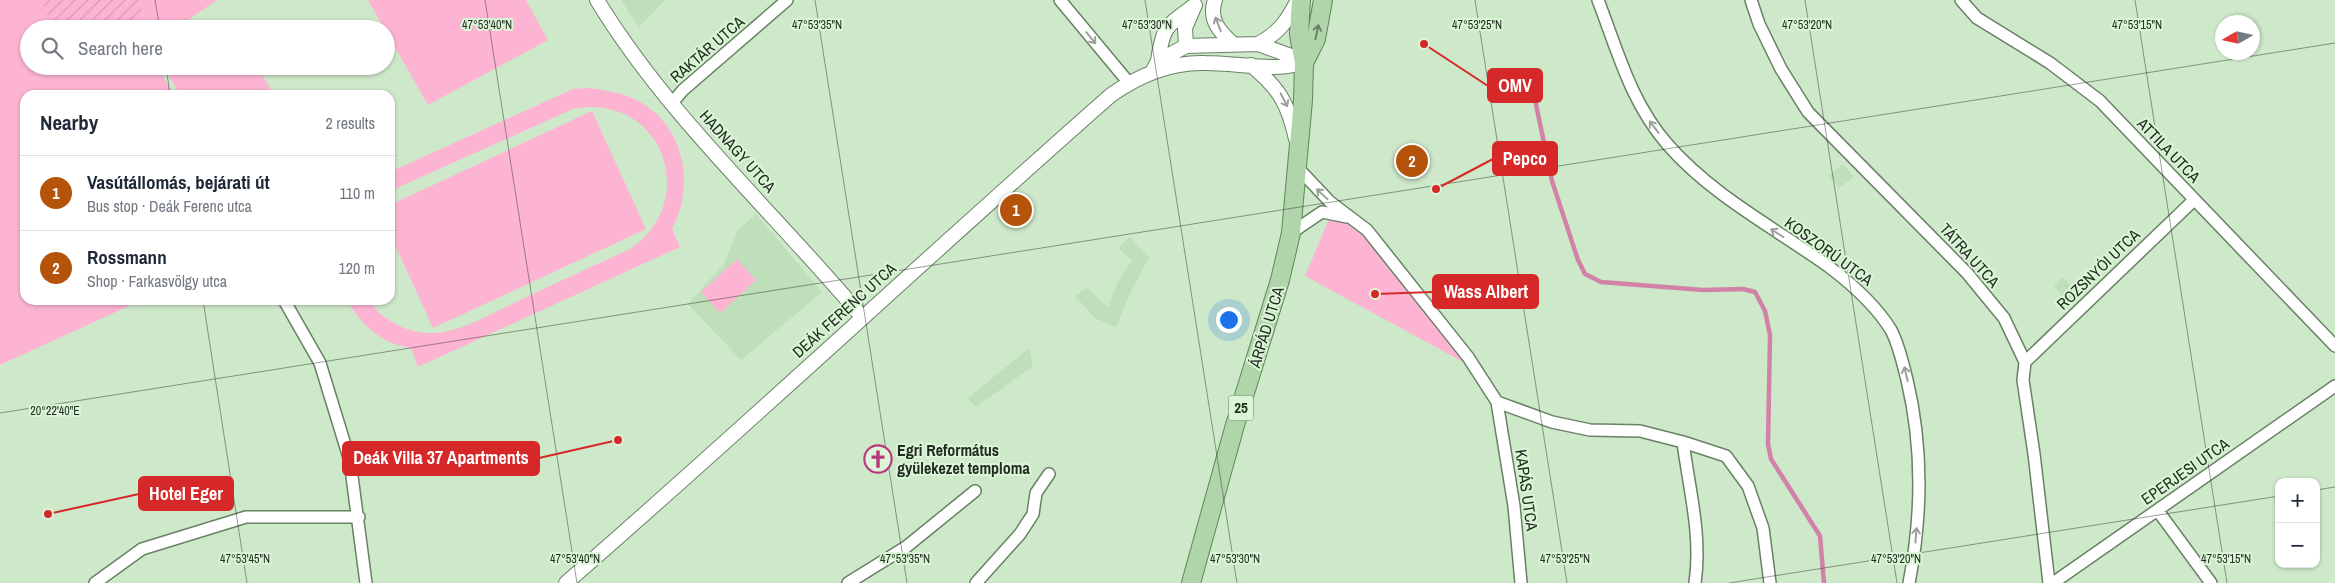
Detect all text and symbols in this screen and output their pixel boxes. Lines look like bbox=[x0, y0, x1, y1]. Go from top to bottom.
street label: RAKTÁR UTCA bbox=[665, 10, 749, 87]
north arrow bbox=[2215, 15, 2260, 60]
text: 47°53'40"N bbox=[462, 17, 512, 33]
text: 47°53'35"N bbox=[792, 17, 842, 33]
text: 47°53'30"N bbox=[1122, 17, 1172, 33]
one-way arrow bbox=[1213, 17, 1222, 32]
text: 47°53'25"N bbox=[1452, 17, 1502, 33]
text: 47°53'20"N bbox=[1782, 17, 1832, 33]
text: 47°53'15"N bbox=[2112, 17, 2162, 33]
search box bbox=[20, 20, 395, 75]
one-way arrow bbox=[1313, 25, 1322, 41]
one-way arrow bbox=[1086, 31, 1097, 44]
icon: search bbox=[38, 34, 66, 62]
text: Search here bbox=[78, 35, 163, 61]
callout: OMV bbox=[1488, 69, 1542, 102]
text: OMV bbox=[1498, 73, 1532, 98]
one-way arrow bbox=[1279, 93, 1289, 108]
street label: HADNAGY UTCA bbox=[695, 105, 781, 197]
text: Nearby bbox=[40, 108, 98, 137]
text: 2 results bbox=[325, 112, 375, 134]
street label: ATTILA UTCA bbox=[2132, 112, 2206, 187]
one-way arrow bbox=[1649, 121, 1660, 134]
pin: 2 bbox=[1396, 142, 1428, 180]
callout: Pepco bbox=[1493, 142, 1557, 175]
text: Pepco bbox=[1503, 146, 1547, 171]
text: Vasútállomás, bejárati út bbox=[87, 169, 270, 195]
text: 1 bbox=[52, 182, 60, 204]
text: 110 m bbox=[339, 182, 375, 204]
one-way arrow bbox=[1315, 188, 1328, 200]
pin: 1 bbox=[1000, 191, 1032, 229]
text: Bus stop · Deák Ferenc utca bbox=[87, 195, 252, 217]
street label: KOSZORÚ UTCA bbox=[1780, 211, 1878, 291]
street label: TÁTRA UTCA bbox=[1935, 218, 2005, 292]
street label: ROZSNYÓI UTCA bbox=[2052, 223, 2145, 314]
one-way arrow bbox=[1770, 227, 1784, 238]
text: Rossmann bbox=[87, 244, 167, 270]
text: 2 bbox=[52, 257, 60, 279]
text: 120 m bbox=[339, 257, 375, 279]
street label: DEÁK FERENC UTCA bbox=[787, 257, 901, 363]
text: Shop · Farkasvölgy utca bbox=[87, 270, 227, 292]
callout: Wass Albert bbox=[1433, 275, 1538, 308]
text: Wass Albert bbox=[1444, 279, 1528, 304]
street label: ÁRPÁD UTCA bbox=[1243, 284, 1289, 371]
your location bbox=[1216, 307, 1242, 333]
one-way arrow bbox=[1901, 366, 1910, 382]
road number: 25 bbox=[1228, 396, 1254, 420]
text: 20°22'40"E bbox=[30, 403, 80, 419]
street label: EPERJESI UTCA bbox=[2137, 432, 2234, 509]
place label: Egri Református gyülekezet temploma bbox=[897, 439, 1030, 479]
callout: Deák Villa 37 Apartments bbox=[343, 442, 539, 475]
church icon: Egri Református gyülekezet temploma bbox=[863, 444, 893, 474]
text: Deák Villa 37 Apartments bbox=[353, 445, 529, 470]
street label: KAPÁS UTCA bbox=[1510, 448, 1544, 532]
callout: Hotel Eger bbox=[139, 477, 233, 510]
map controls bbox=[2275, 478, 2320, 568]
button: + bbox=[2275, 478, 2320, 523]
text: Hotel Eger bbox=[149, 481, 223, 506]
button: − bbox=[2275, 523, 2320, 568]
one-way arrow bbox=[1911, 527, 1921, 543]
text: 47°53'45"N bbox=[220, 551, 270, 567]
text: 47°53'40"N bbox=[550, 551, 600, 567]
text: 47°53'35"N bbox=[880, 551, 930, 567]
text: 47°53'30"N bbox=[1210, 551, 1260, 567]
text: 47°53'25"N bbox=[1540, 551, 1590, 567]
text: 47°53'20"N bbox=[1871, 551, 1921, 567]
text: 47°53'15"N bbox=[2201, 551, 2251, 567]

